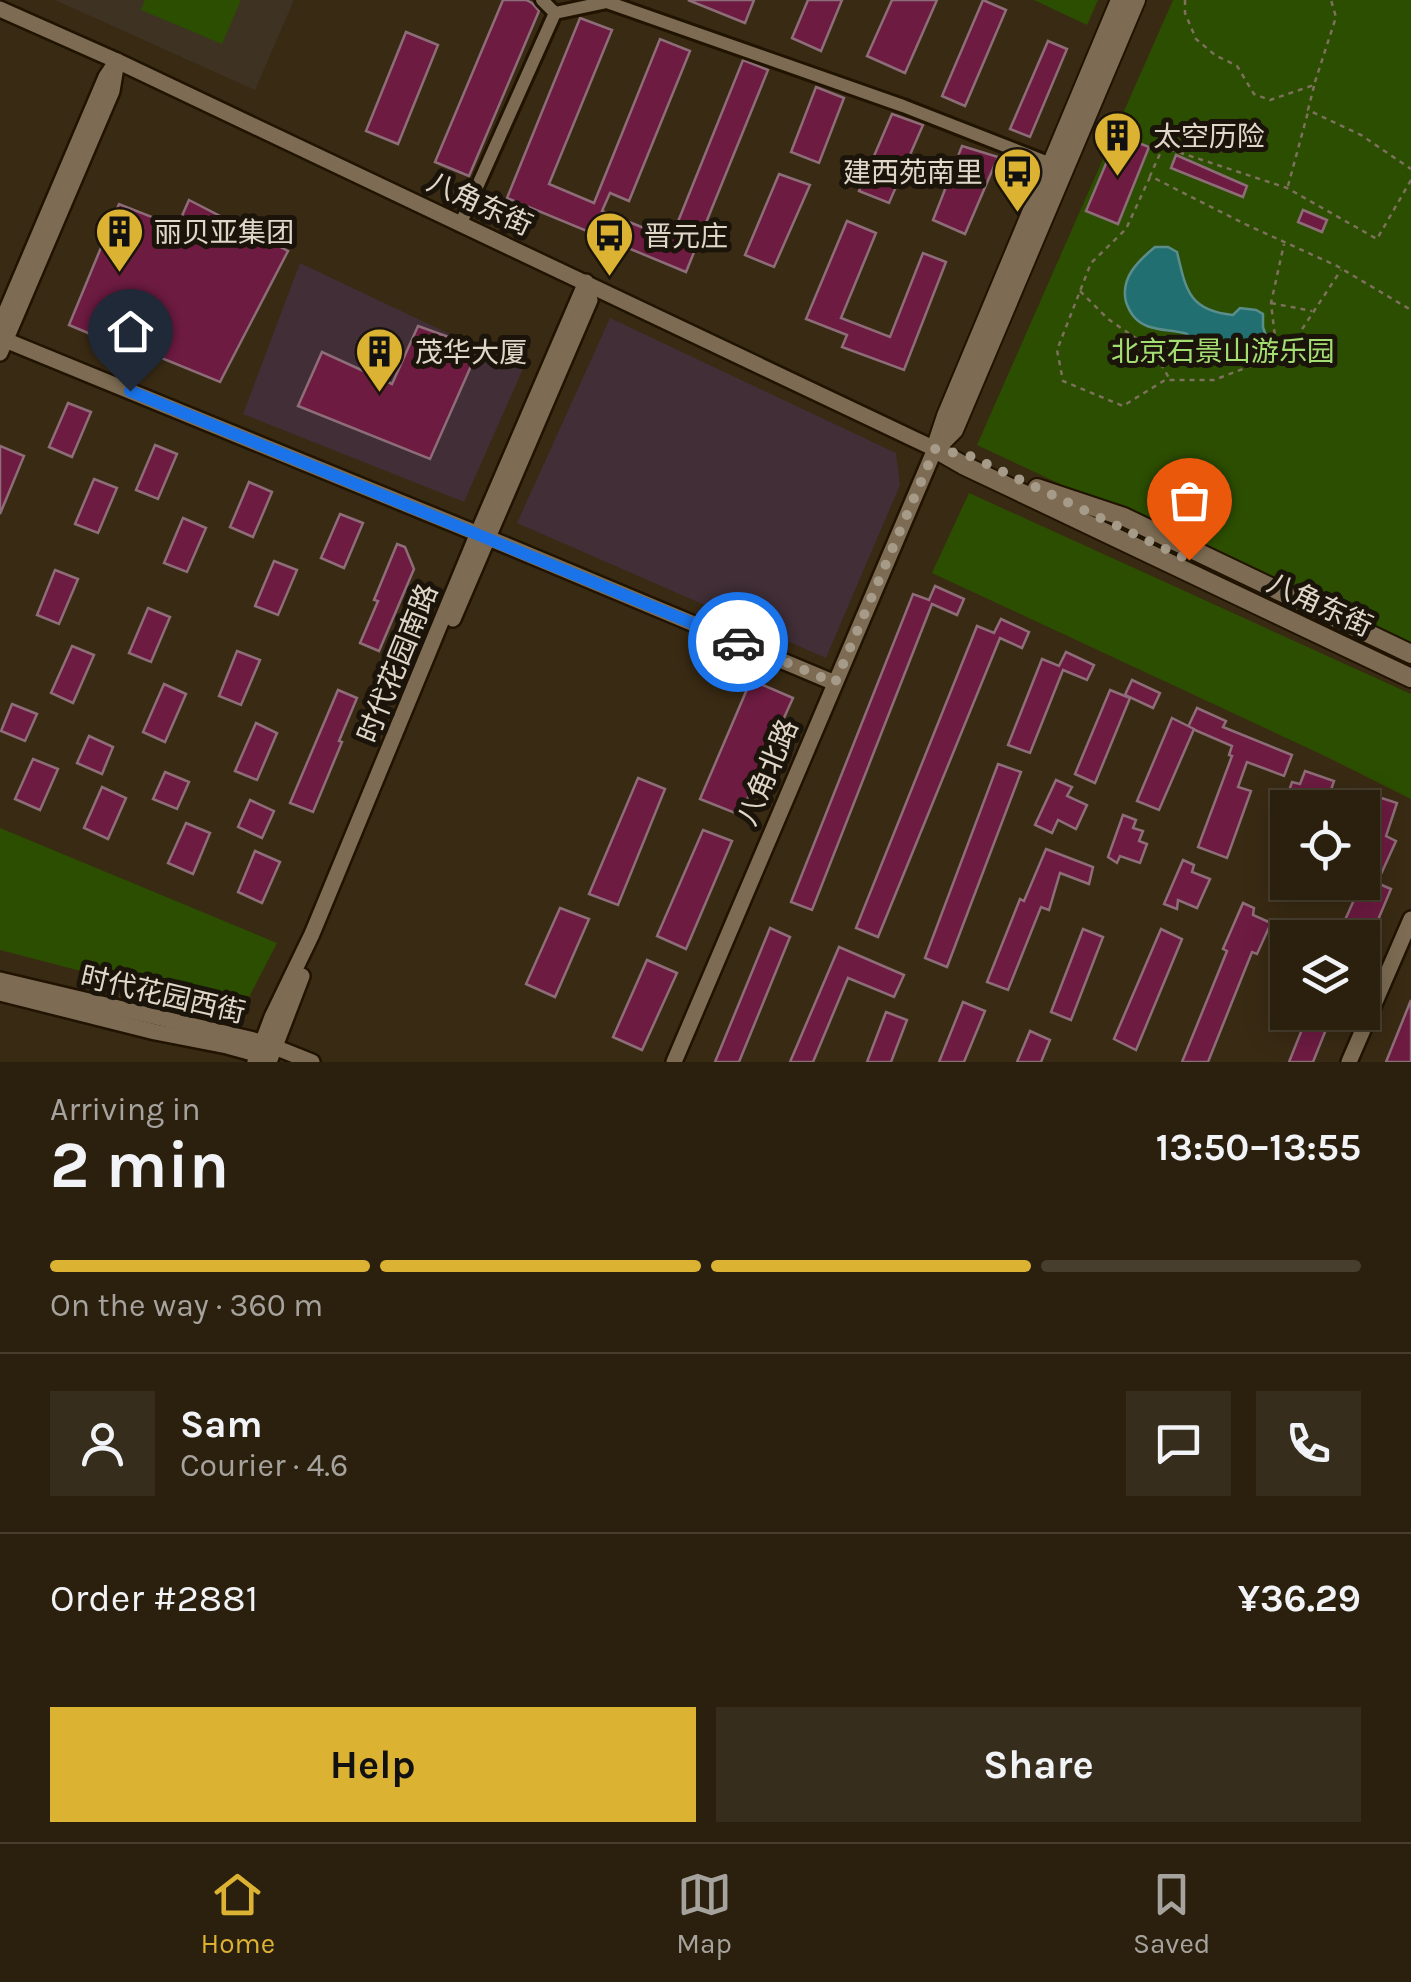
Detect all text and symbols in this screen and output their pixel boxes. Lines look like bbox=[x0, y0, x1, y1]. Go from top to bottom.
building icon: 太空历险 bbox=[1092, 110, 1144, 178]
place label: 太空历险 bbox=[1153, 120, 1265, 153]
bus stop icon: 建西苑南里 bbox=[992, 146, 1044, 214]
place label: 建西苑南里 bbox=[843, 156, 983, 189]
street label: 八角东街 bbox=[422, 165, 538, 242]
building icon: 丽贝亚集团 bbox=[93, 206, 145, 274]
bus stop icon: 晋元庄 bbox=[583, 210, 635, 278]
place label: 丽贝亚集团 bbox=[154, 216, 294, 249]
place label: 晋元庄 bbox=[644, 220, 728, 253]
pin bbox=[88, 289, 173, 392]
icon: home bbox=[103, 304, 158, 359]
building icon: 茂华大厦 bbox=[354, 326, 406, 394]
park label: 北京石景山游乐园 bbox=[1111, 335, 1335, 368]
place label: 茂华大厦 bbox=[415, 336, 527, 369]
pin bbox=[1147, 458, 1232, 561]
icon: bag bbox=[1162, 473, 1217, 528]
street label: 八角东街 bbox=[1262, 566, 1378, 643]
street label: 时代花园南路 bbox=[351, 579, 444, 747]
courier bbox=[688, 592, 788, 692]
icon: car bbox=[711, 615, 766, 670]
street label: 八角北路 bbox=[730, 714, 805, 830]
map controls bbox=[1270, 790, 1380, 1030]
button: locate bbox=[1270, 790, 1380, 900]
button: layers bbox=[1270, 920, 1380, 1030]
street label: 时代花园西街 bbox=[77, 960, 248, 1029]
text: Arriving in bbox=[50, 1091, 201, 1128]
text: 13:50–13:55 bbox=[1156, 1125, 1361, 1170]
text: 2 min bbox=[50, 1127, 229, 1203]
text: On the way · 360 m bbox=[50, 1287, 323, 1324]
button: person bbox=[50, 1391, 155, 1496]
button: chat bbox=[1126, 1391, 1231, 1496]
button: phone bbox=[1256, 1391, 1361, 1496]
text: Sam bbox=[180, 1402, 263, 1447]
text: Courier · 4.6 bbox=[180, 1447, 348, 1484]
text: Order #2881 bbox=[50, 1576, 258, 1621]
text: ¥36.29 bbox=[1238, 1576, 1361, 1621]
button: Help bbox=[50, 1707, 696, 1822]
button: Share bbox=[716, 1707, 1361, 1822]
tab: Home bbox=[201, 1867, 275, 1960]
tab: Map bbox=[676, 1867, 732, 1960]
tab: Saved bbox=[1133, 1867, 1210, 1960]

